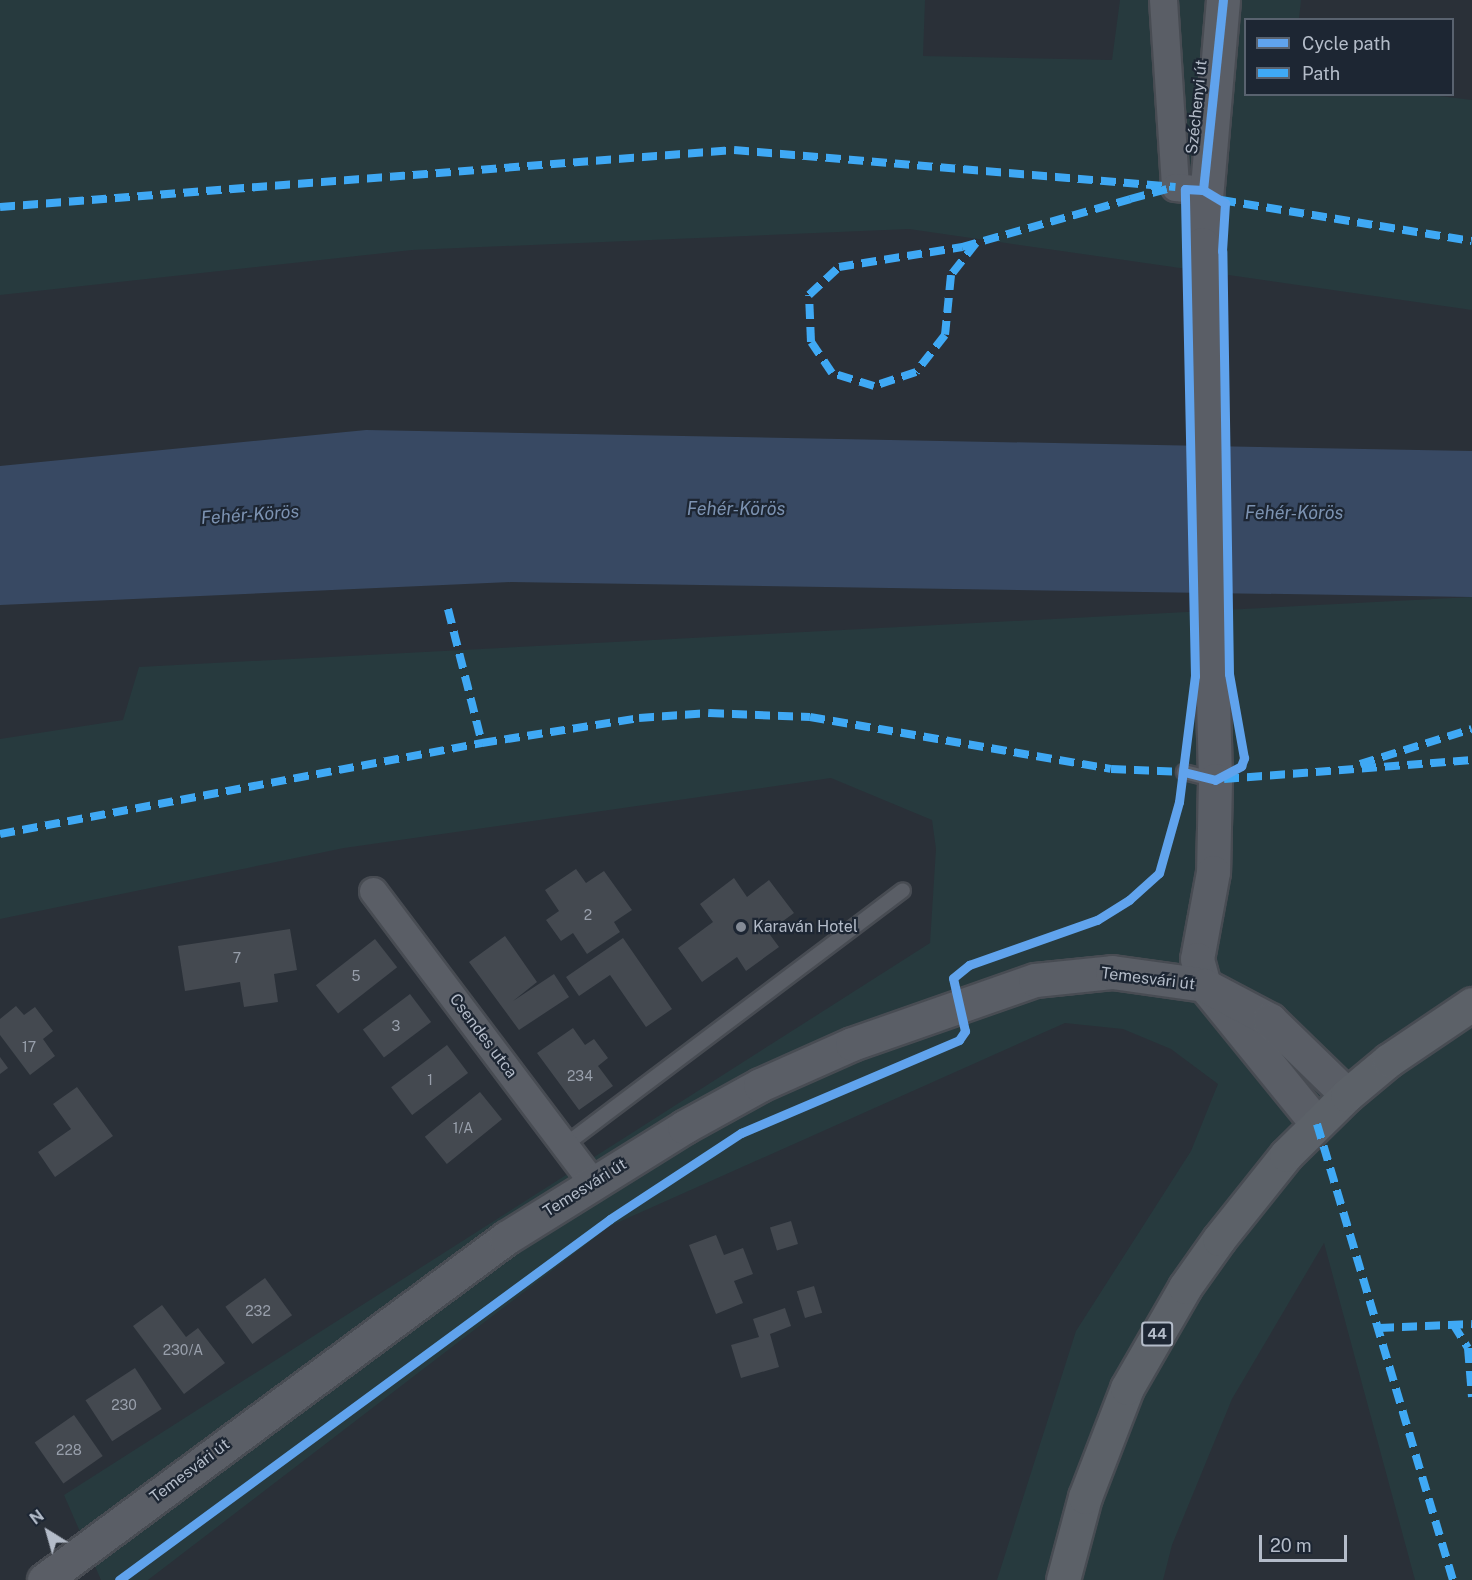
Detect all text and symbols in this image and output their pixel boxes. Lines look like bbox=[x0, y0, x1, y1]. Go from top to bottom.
legend bbox=[1244, 18, 1454, 96]
text: Cycle path bbox=[1302, 33, 1391, 54]
street label: Széchenyi út bbox=[1182, 59, 1212, 155]
text: Path bbox=[1302, 63, 1340, 84]
water label: Fehér-Körös bbox=[687, 498, 785, 520]
water label: Fehér-Körös bbox=[200, 501, 300, 529]
water label: Fehér-Körös bbox=[1245, 502, 1343, 524]
house number: 2 bbox=[584, 907, 592, 923]
place label: Karaván Hotel bbox=[753, 917, 858, 937]
marker: Karaván Hotel bbox=[734, 920, 748, 934]
house number: 7 bbox=[233, 950, 241, 966]
street label: Temesvári út bbox=[1100, 964, 1196, 994]
house number: 5 bbox=[352, 968, 360, 984]
street label: Csendes utca bbox=[445, 990, 521, 1082]
house number: 3 bbox=[392, 1018, 400, 1034]
house number: 17 bbox=[22, 1039, 36, 1055]
house number: 234 bbox=[567, 1068, 593, 1084]
house number: 1 bbox=[427, 1072, 433, 1088]
house number: 1/A bbox=[453, 1120, 473, 1136]
street label: Temesvári út bbox=[540, 1155, 630, 1221]
house number: 232 bbox=[245, 1303, 271, 1319]
road number: 44 bbox=[1140, 1322, 1174, 1346]
house number: 230/A bbox=[163, 1342, 203, 1358]
house number: 230 bbox=[111, 1397, 137, 1413]
street label: Temesvári út bbox=[146, 1435, 234, 1507]
house number: 228 bbox=[56, 1442, 82, 1458]
north arrow bbox=[18, 1502, 78, 1562]
text: N bbox=[26, 1506, 48, 1529]
scale bar bbox=[1262, 1523, 1350, 1561]
text: 20 m bbox=[1270, 1535, 1312, 1556]

